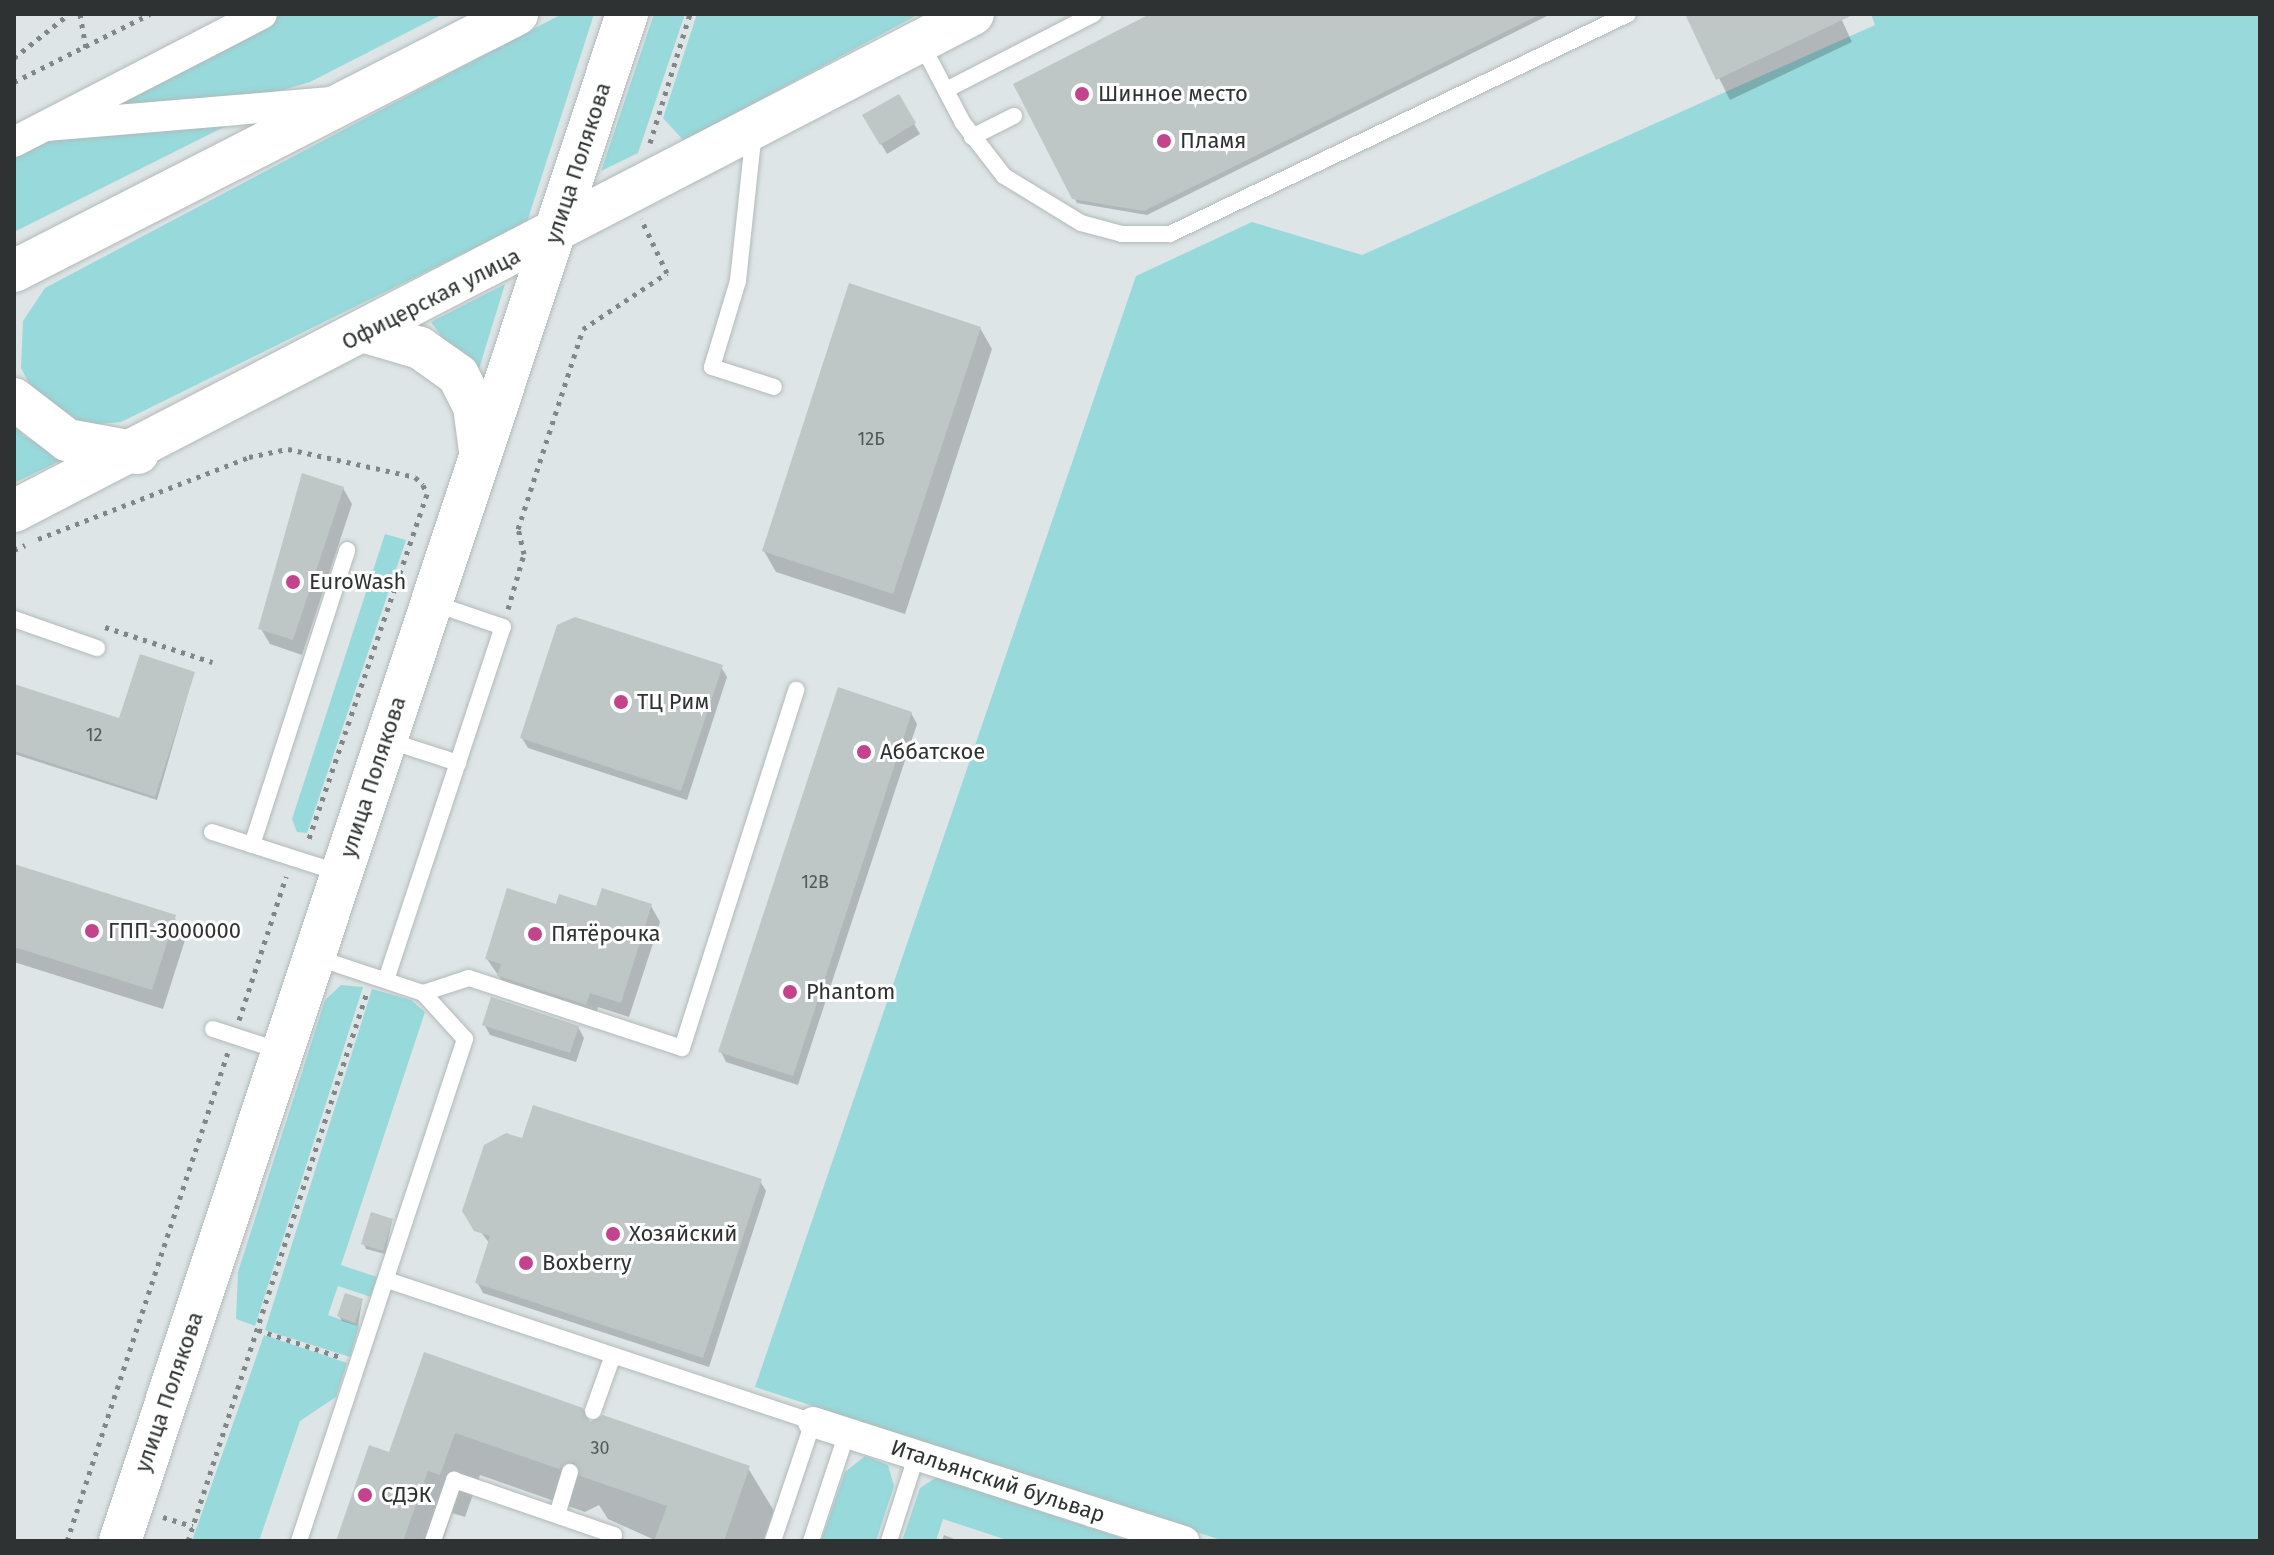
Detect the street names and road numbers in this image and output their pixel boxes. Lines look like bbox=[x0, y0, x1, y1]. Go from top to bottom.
street label: улица Полякова bbox=[540, 79, 616, 247]
street label: Офицерская улица bbox=[337, 243, 525, 355]
street label: улица Полякова bbox=[335, 693, 411, 861]
street label: улица Полякова bbox=[129, 1308, 209, 1476]
street label: Итальянский бульвар bbox=[888, 1434, 1108, 1528]

